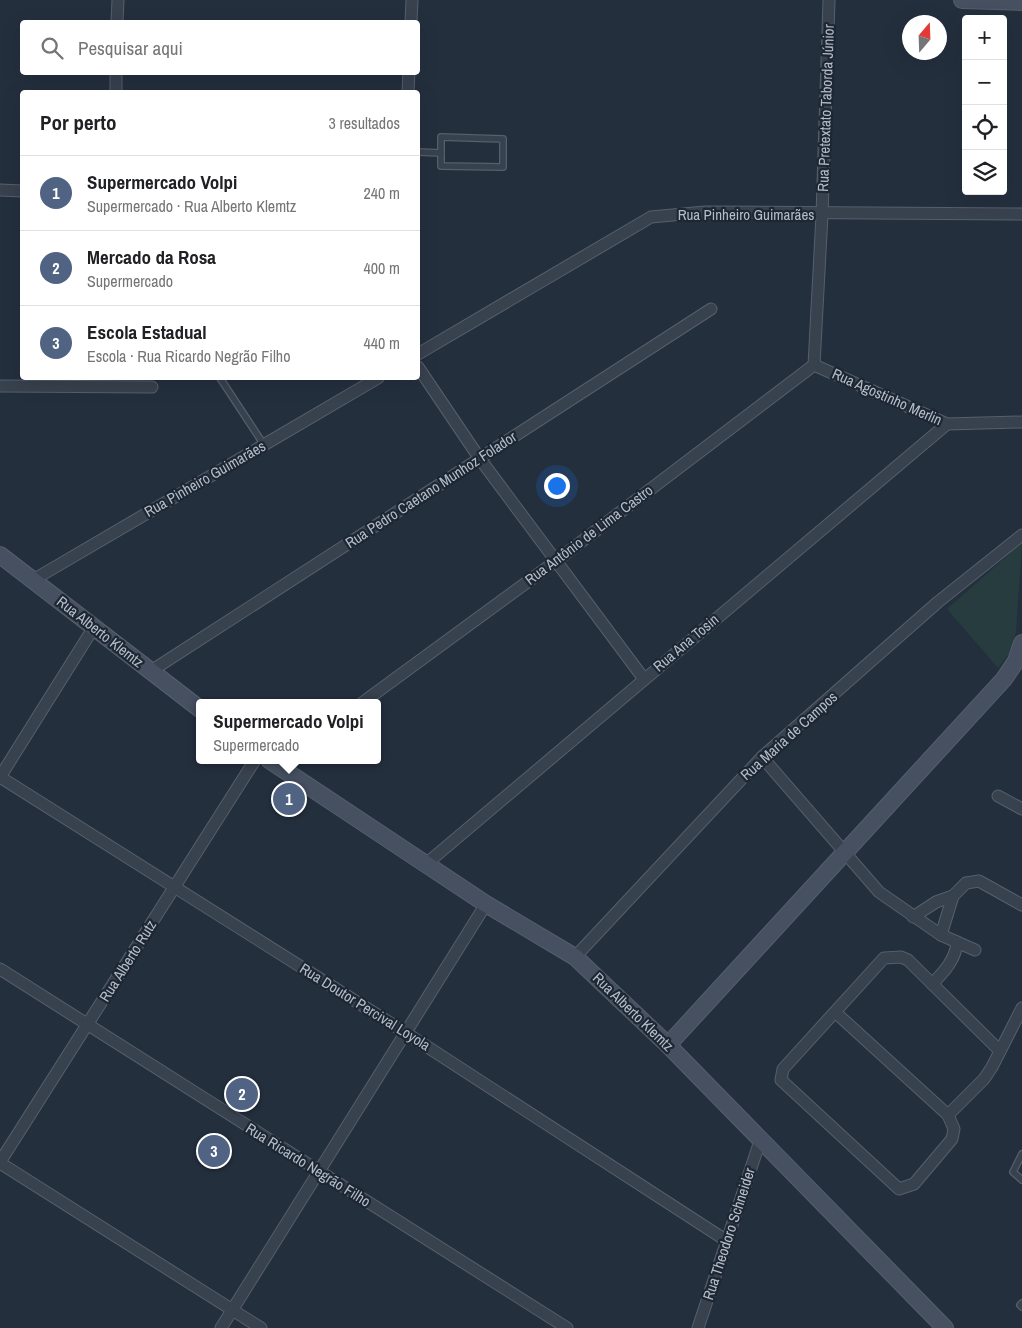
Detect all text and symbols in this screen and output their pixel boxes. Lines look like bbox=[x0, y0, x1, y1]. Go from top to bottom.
north arrow bbox=[902, 15, 947, 60]
map controls bbox=[962, 15, 1007, 195]
button: + bbox=[962, 15, 1007, 60]
search box bbox=[20, 20, 420, 75]
street label: Rua Pretextato Taborda Júnior bbox=[812, 24, 839, 192]
icon: search bbox=[38, 34, 66, 62]
text: Pesquisar aqui bbox=[78, 35, 183, 61]
button: − bbox=[962, 60, 1007, 105]
button: locate bbox=[962, 105, 1007, 150]
text: Por perto bbox=[40, 108, 117, 137]
text: 3 resultados bbox=[329, 112, 400, 134]
button: layers bbox=[962, 150, 1007, 195]
text: Supermercado Volpi bbox=[87, 169, 237, 195]
text: 1 bbox=[52, 182, 60, 204]
text: 240 m bbox=[364, 182, 400, 204]
text: Supermercado · Rua Alberto Klemtz bbox=[87, 195, 296, 217]
street label: Rua Pinheiro Guimarães bbox=[678, 204, 814, 225]
text: Mercado da Rosa bbox=[87, 244, 216, 270]
text: 2 bbox=[52, 257, 60, 279]
text: 400 m bbox=[364, 257, 400, 279]
text: Supermercado bbox=[87, 270, 173, 292]
text: Escola Estadual bbox=[87, 319, 207, 345]
text: 3 bbox=[52, 332, 60, 354]
text: 440 m bbox=[364, 332, 400, 354]
text: Escola · Rua Ricardo Negrão Filho bbox=[87, 345, 290, 367]
street label: Rua Agostinho Merlin bbox=[829, 363, 946, 430]
street label: Rua Pedro Caetano Munhoz Folador bbox=[341, 426, 520, 553]
street label: Rua Pinheiro Guimarães bbox=[140, 435, 269, 522]
your location bbox=[544, 473, 570, 499]
street label: Rua Antônio de Lima Castro bbox=[520, 479, 657, 590]
street label: Rua Alberto Klemtz bbox=[52, 591, 148, 672]
street label: Rua Ana Tosin bbox=[648, 609, 723, 676]
street label: Rua Maria de Campos bbox=[736, 686, 842, 785]
popup bbox=[196, 699, 381, 764]
text: Supermercado Volpi bbox=[213, 708, 364, 734]
text: Supermercado bbox=[213, 734, 299, 756]
pin: 1 bbox=[273, 780, 305, 818]
street label: Rua Alberto Rutz bbox=[94, 916, 161, 1006]
street label: Rua Doutor Percival Loyola bbox=[296, 958, 435, 1055]
street label: Rua Alberto Klemtz bbox=[588, 968, 679, 1056]
pin: 2 bbox=[226, 1075, 258, 1113]
street label: Rua Ricardo Negrão Filho bbox=[242, 1118, 375, 1212]
pin: 3 bbox=[198, 1132, 230, 1170]
street label: Rua Theodoro Schneider bbox=[697, 1165, 760, 1303]

